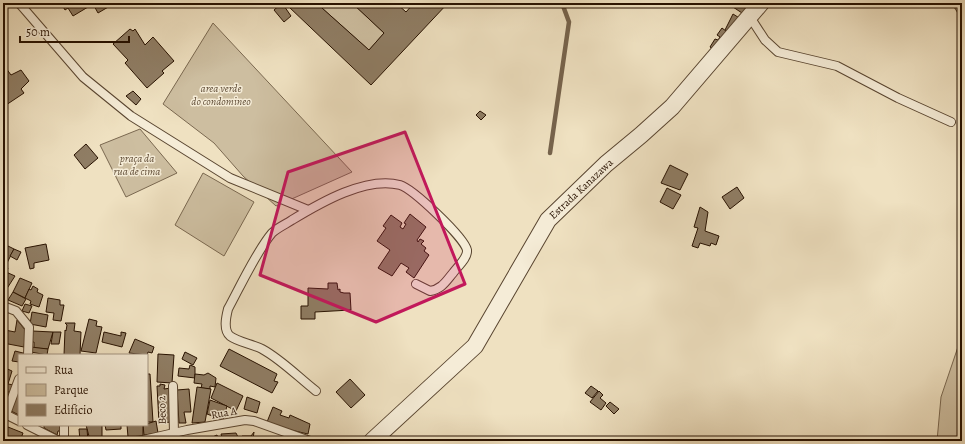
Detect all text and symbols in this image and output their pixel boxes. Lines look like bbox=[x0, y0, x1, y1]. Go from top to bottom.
scale bar bbox=[20, 18, 129, 44]
text: 50 m bbox=[26, 24, 50, 40]
park label: area verde do condomineo bbox=[191, 81, 251, 109]
park label: praça da rua de cima bbox=[114, 151, 160, 179]
street label: Estrada Kanazawa bbox=[546, 155, 617, 223]
legend bbox=[18, 354, 148, 426]
text: Rua bbox=[54, 362, 73, 378]
text: Parque bbox=[54, 382, 89, 398]
street label: Beco 2 bbox=[154, 395, 170, 425]
text: Edifício bbox=[54, 402, 92, 418]
street label: Rua A bbox=[210, 403, 239, 423]

